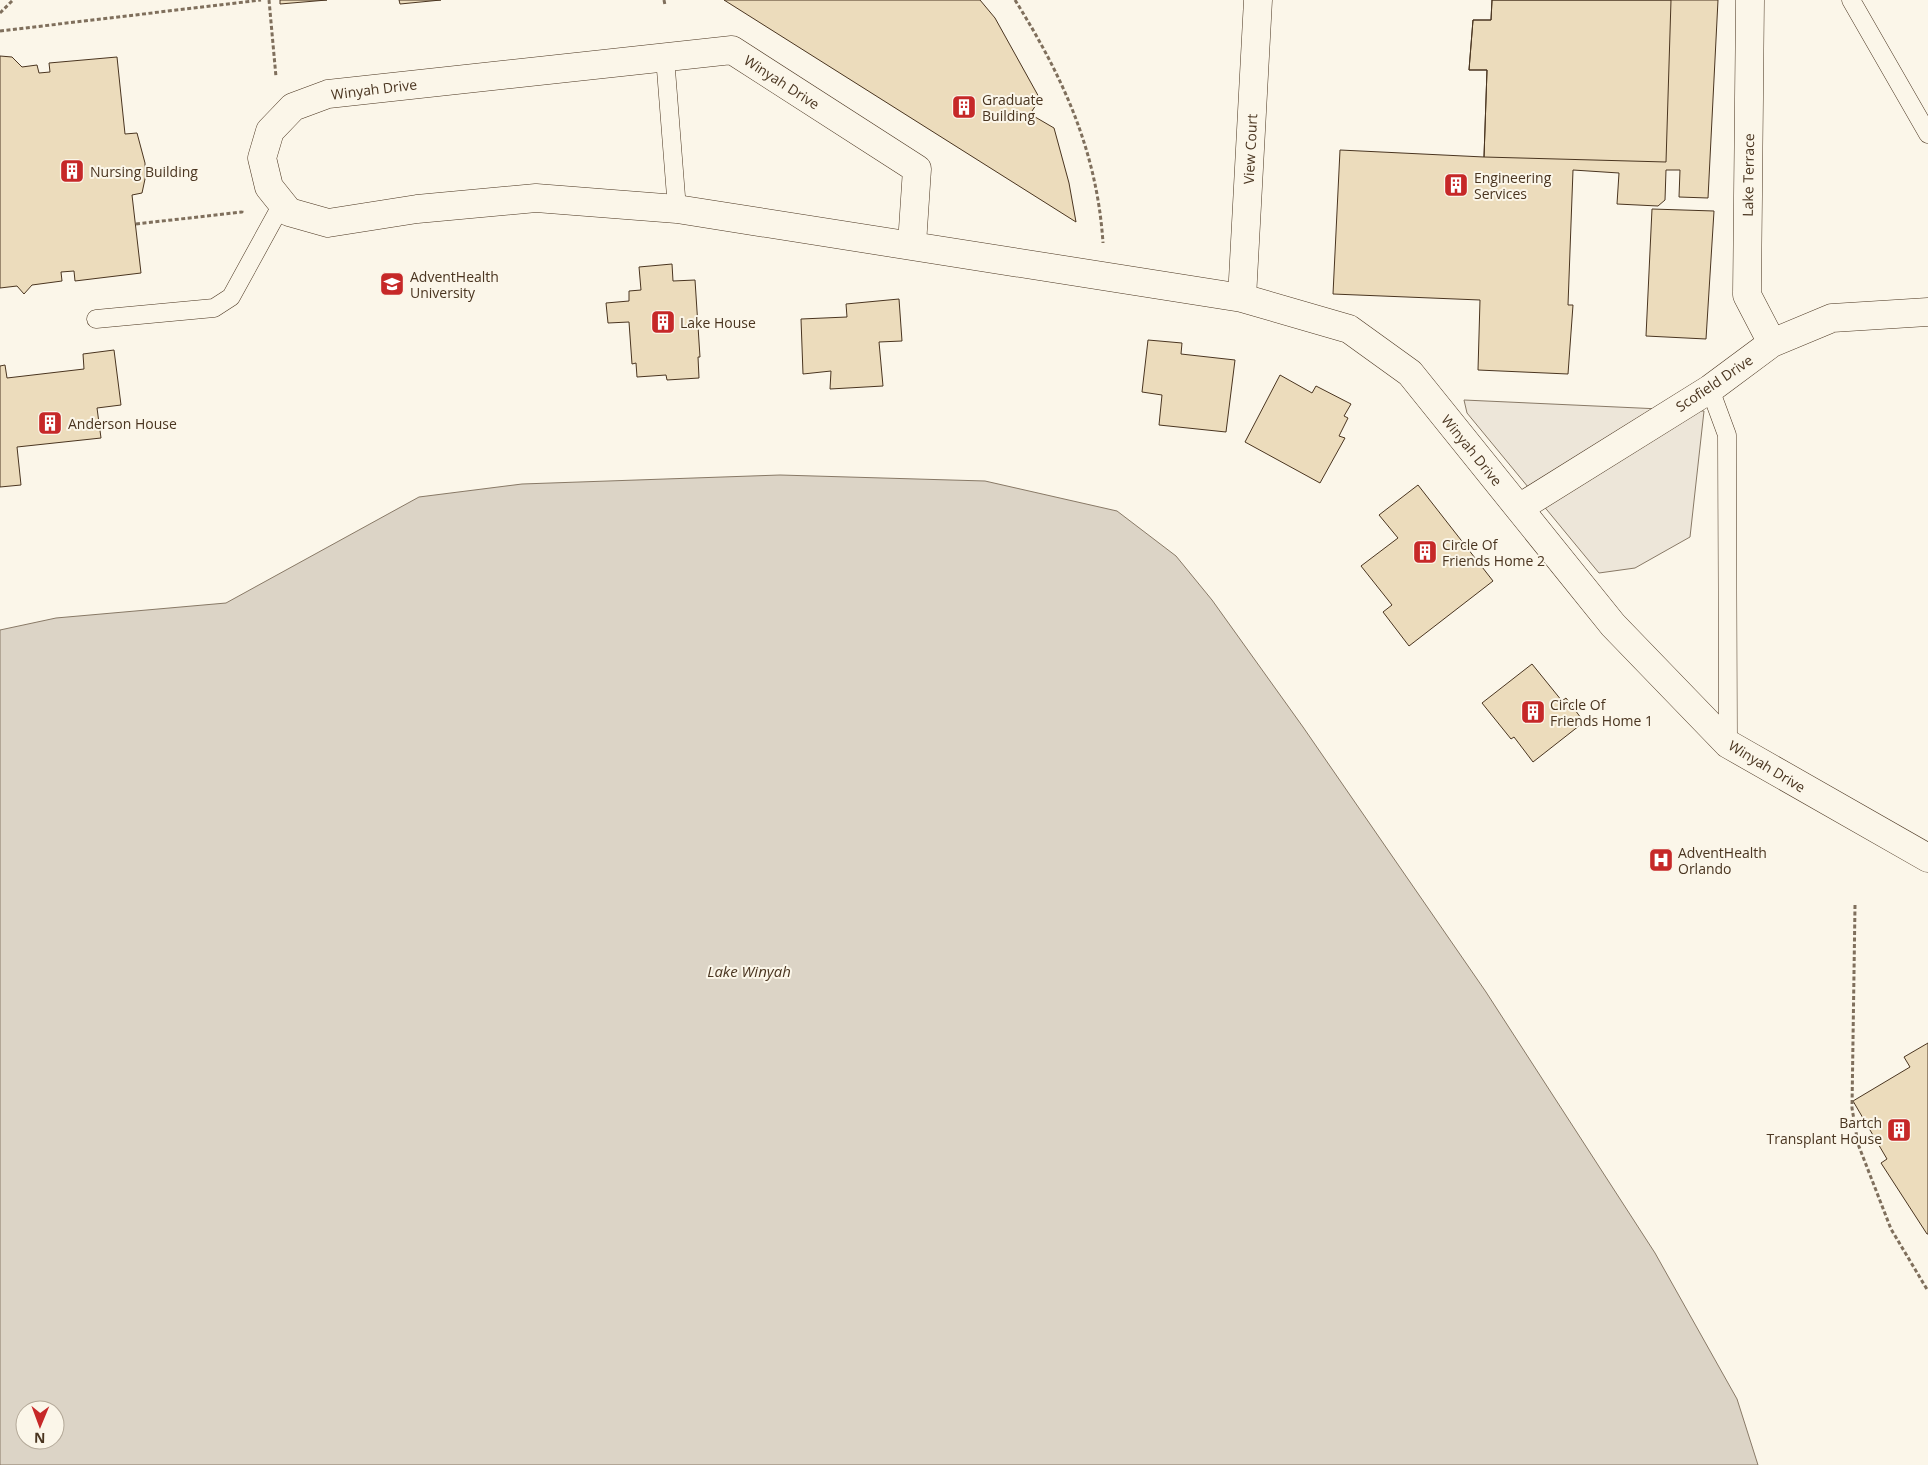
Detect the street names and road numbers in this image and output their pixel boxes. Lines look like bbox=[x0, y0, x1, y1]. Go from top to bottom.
street label: Winyah Drive bbox=[741, 51, 823, 114]
street label: Winyah Drive bbox=[330, 74, 418, 104]
street label: View Court bbox=[1239, 113, 1261, 185]
street label: Lake Terrace bbox=[1738, 133, 1758, 217]
street label: Scofield Drive bbox=[1672, 350, 1756, 416]
street label: Winyah Drive bbox=[1437, 410, 1507, 490]
street label: Winyah Drive bbox=[1725, 736, 1809, 796]

